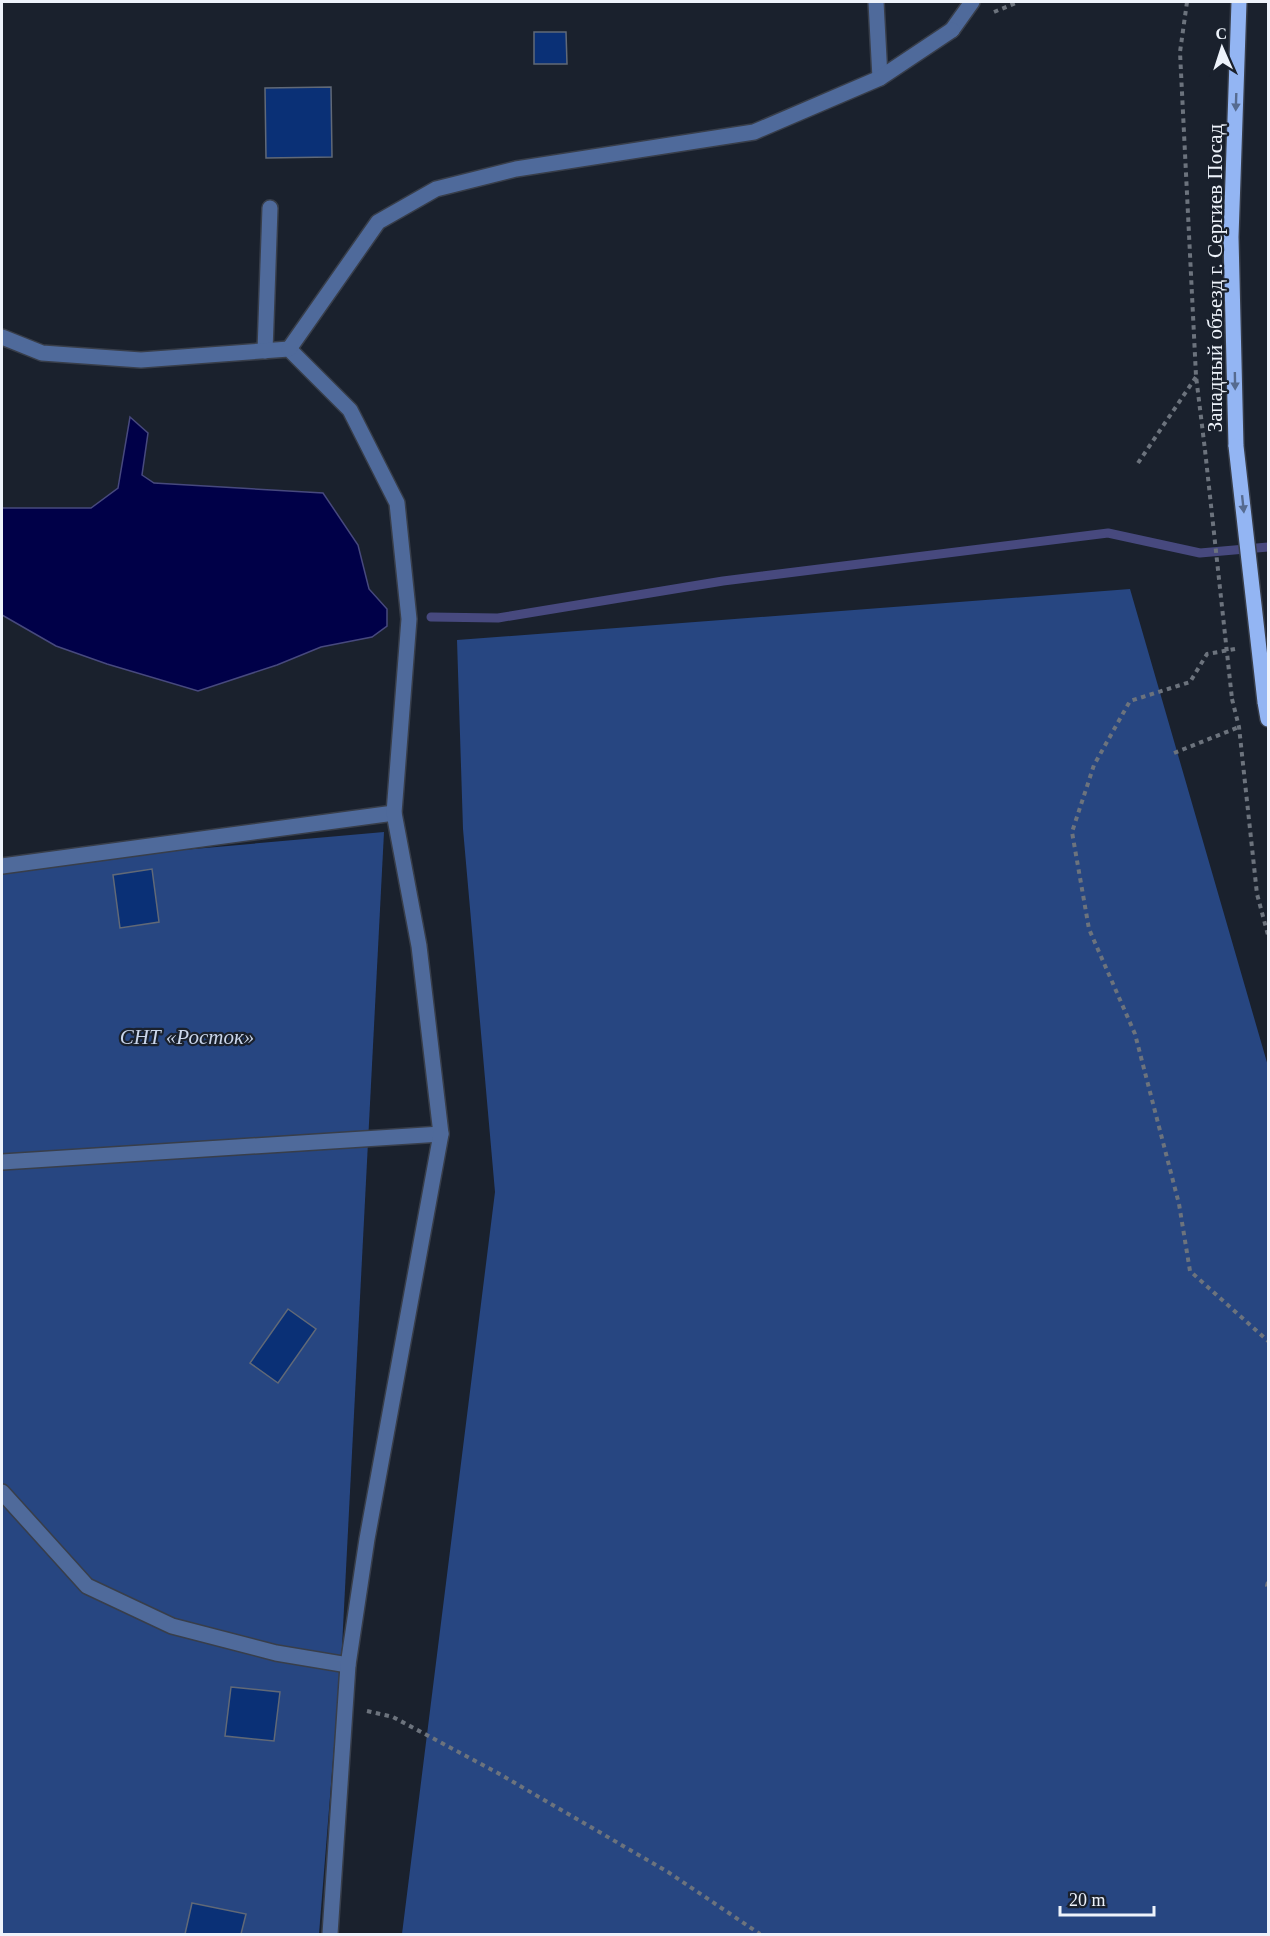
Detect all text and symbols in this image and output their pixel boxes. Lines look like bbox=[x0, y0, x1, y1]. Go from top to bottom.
north arrow bbox=[1192, 18, 1252, 78]
text: С bbox=[1215, 25, 1227, 42]
one-way arrow bbox=[1231, 92, 1241, 111]
street label: Западный объезд г. Сергиев Посад bbox=[1203, 123, 1227, 432]
one-way arrow bbox=[1230, 371, 1240, 390]
one-way arrow bbox=[1238, 495, 1248, 514]
park label: СНТ «Росток» bbox=[120, 1025, 254, 1049]
scale bar bbox=[1060, 1879, 1154, 1917]
text: 20 m bbox=[1069, 1890, 1106, 1910]

